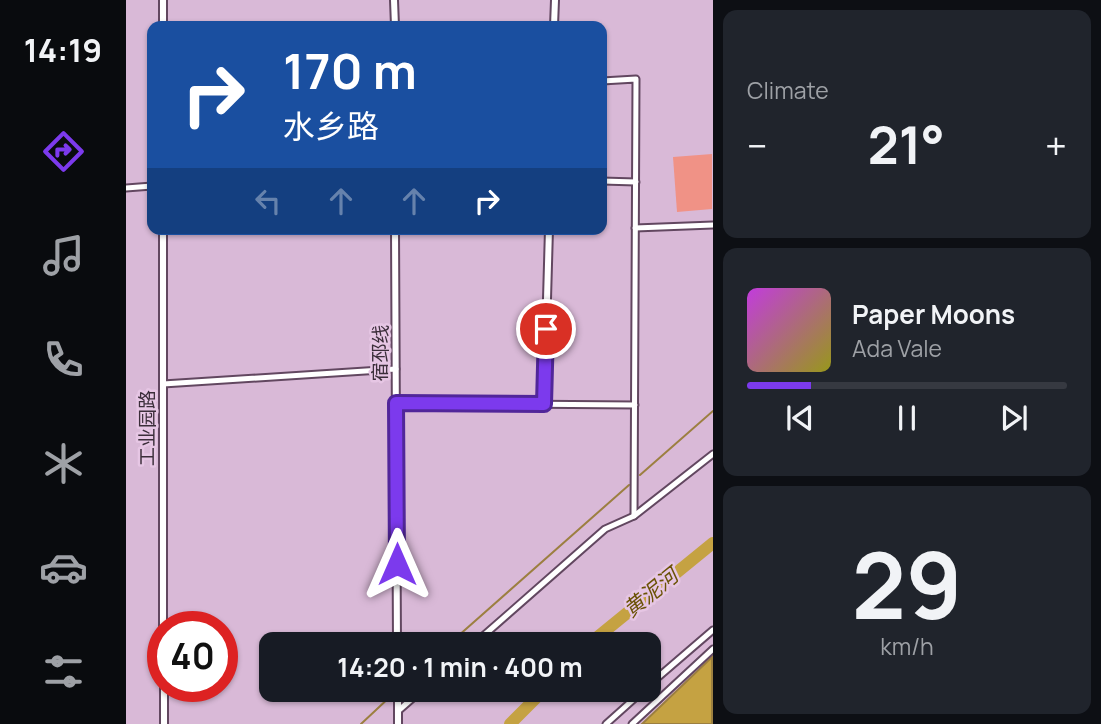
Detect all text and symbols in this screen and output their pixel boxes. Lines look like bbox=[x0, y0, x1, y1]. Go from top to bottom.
text: 14:19 bbox=[24, 28, 102, 72]
text: 170 m bbox=[283, 37, 417, 104]
icon: right bbox=[168, 49, 259, 140]
text: Climate bbox=[747, 74, 829, 106]
text: 水乡路 bbox=[283, 104, 379, 148]
text: 21° bbox=[868, 109, 945, 180]
text: − bbox=[747, 119, 768, 171]
text: + bbox=[1045, 119, 1067, 171]
icon: directions bbox=[39, 127, 88, 176]
icon: left bbox=[249, 182, 287, 220]
icon: ahead bbox=[322, 182, 360, 220]
icon: ahead bbox=[395, 182, 433, 220]
icon: right bbox=[468, 182, 506, 220]
icon: music bbox=[39, 231, 88, 280]
text: Paper Moons bbox=[852, 296, 1015, 332]
pin bbox=[516, 299, 576, 359]
icon: arrive bbox=[527, 310, 565, 348]
street label: 宿邳线 bbox=[367, 324, 393, 382]
text: Ada Vale bbox=[852, 332, 942, 364]
icon: phone bbox=[39, 335, 88, 384]
street label: 工业园路 bbox=[134, 390, 160, 466]
icon: previous bbox=[781, 399, 819, 437]
icon: pause bbox=[888, 399, 926, 437]
icon: next bbox=[995, 399, 1033, 437]
icon: climate bbox=[39, 439, 88, 488]
text: 29 bbox=[852, 522, 962, 646]
position arrow bbox=[360, 527, 434, 601]
icon: car bbox=[39, 543, 88, 592]
water label: 黄泥河 bbox=[617, 559, 687, 623]
speed limit sign: 40 bbox=[147, 611, 238, 702]
text: km/h bbox=[880, 630, 934, 662]
icon: filters bbox=[39, 647, 88, 696]
text: 14:20 · 1 min · 400 m bbox=[337, 649, 583, 685]

